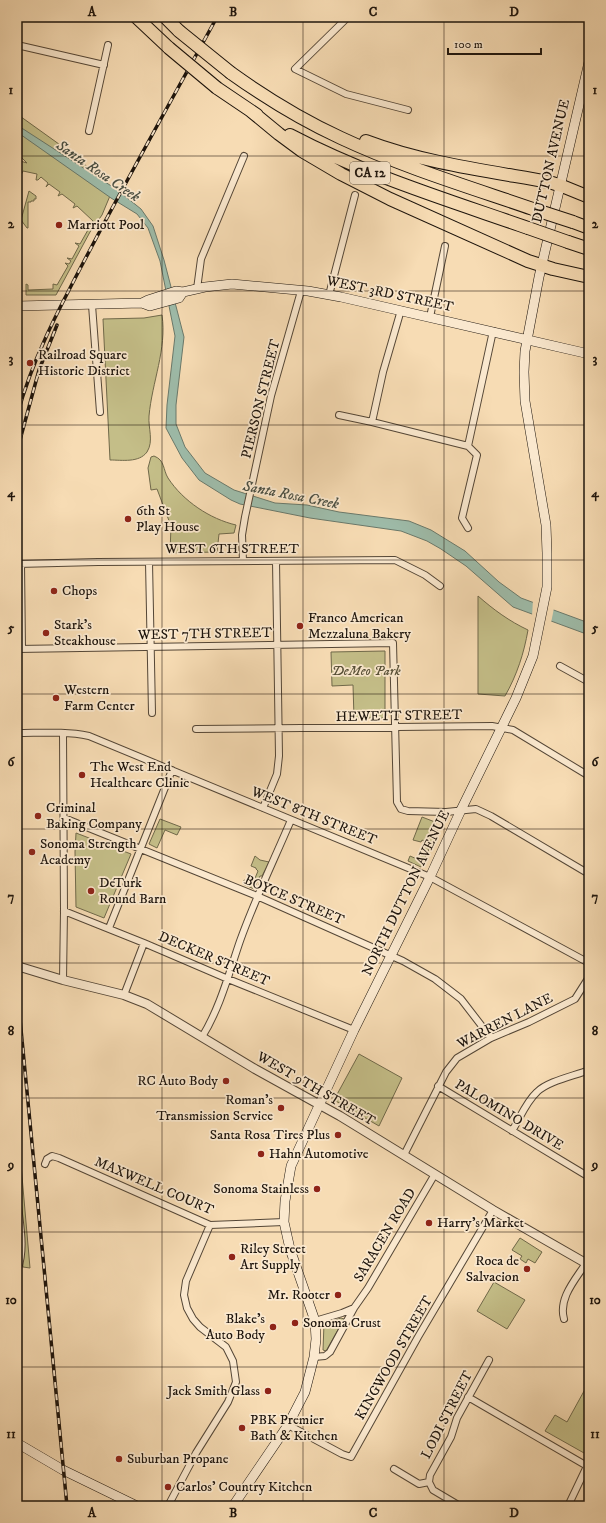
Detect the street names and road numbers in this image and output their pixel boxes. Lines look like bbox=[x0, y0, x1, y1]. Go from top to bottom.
street label: DUTTON AVENUE bbox=[528, 97, 574, 225]
road number: CA 12 bbox=[350, 162, 390, 184]
street label: WEST 3RD STREET bbox=[324, 272, 456, 316]
street label: PIERSON STREET bbox=[237, 337, 285, 461]
street label: WEST 6TH STREET bbox=[164, 540, 299, 558]
street label: WEST 7TH STREET bbox=[137, 624, 273, 644]
street label: HEWETT STREET bbox=[336, 706, 463, 726]
street label: WEST 8TH STREET bbox=[248, 782, 380, 850]
street label: NORTH DUTTON AVENUE bbox=[358, 807, 454, 979]
street label: BOYCE STREET bbox=[241, 871, 347, 929]
street label: DECKER STREET bbox=[156, 927, 273, 991]
street label: WARREN LANE bbox=[453, 989, 556, 1053]
street label: WEST 9TH STREET bbox=[253, 1047, 379, 1130]
street label: PALOMINO DRIVE bbox=[451, 1075, 567, 1155]
street label: MAXWELL COURT bbox=[92, 1153, 217, 1219]
street label: SARACEN ROAD bbox=[350, 1185, 420, 1285]
street label: KINGWOOD STREET bbox=[351, 1292, 437, 1423]
street label: LODI STREET bbox=[417, 1368, 477, 1462]

